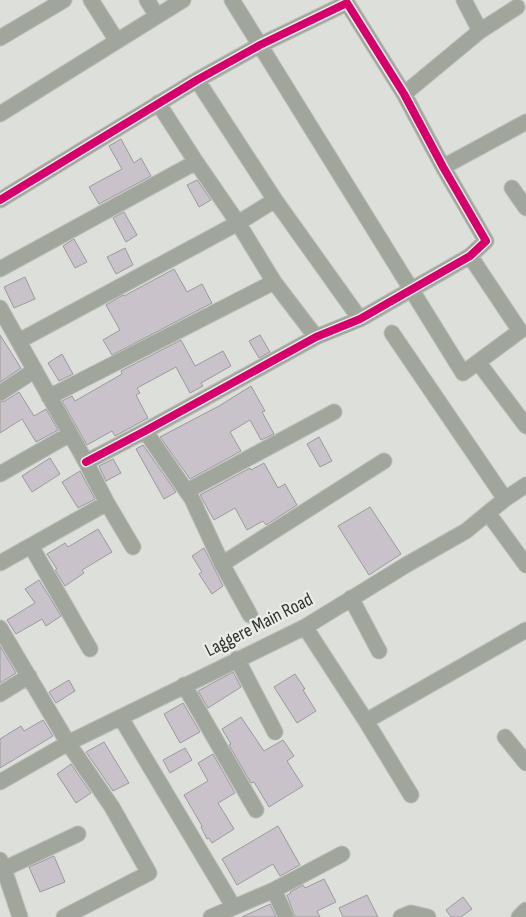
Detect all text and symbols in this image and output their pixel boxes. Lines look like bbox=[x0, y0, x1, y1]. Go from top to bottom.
street label: Laggere Main Road bbox=[201, 588, 317, 662]

